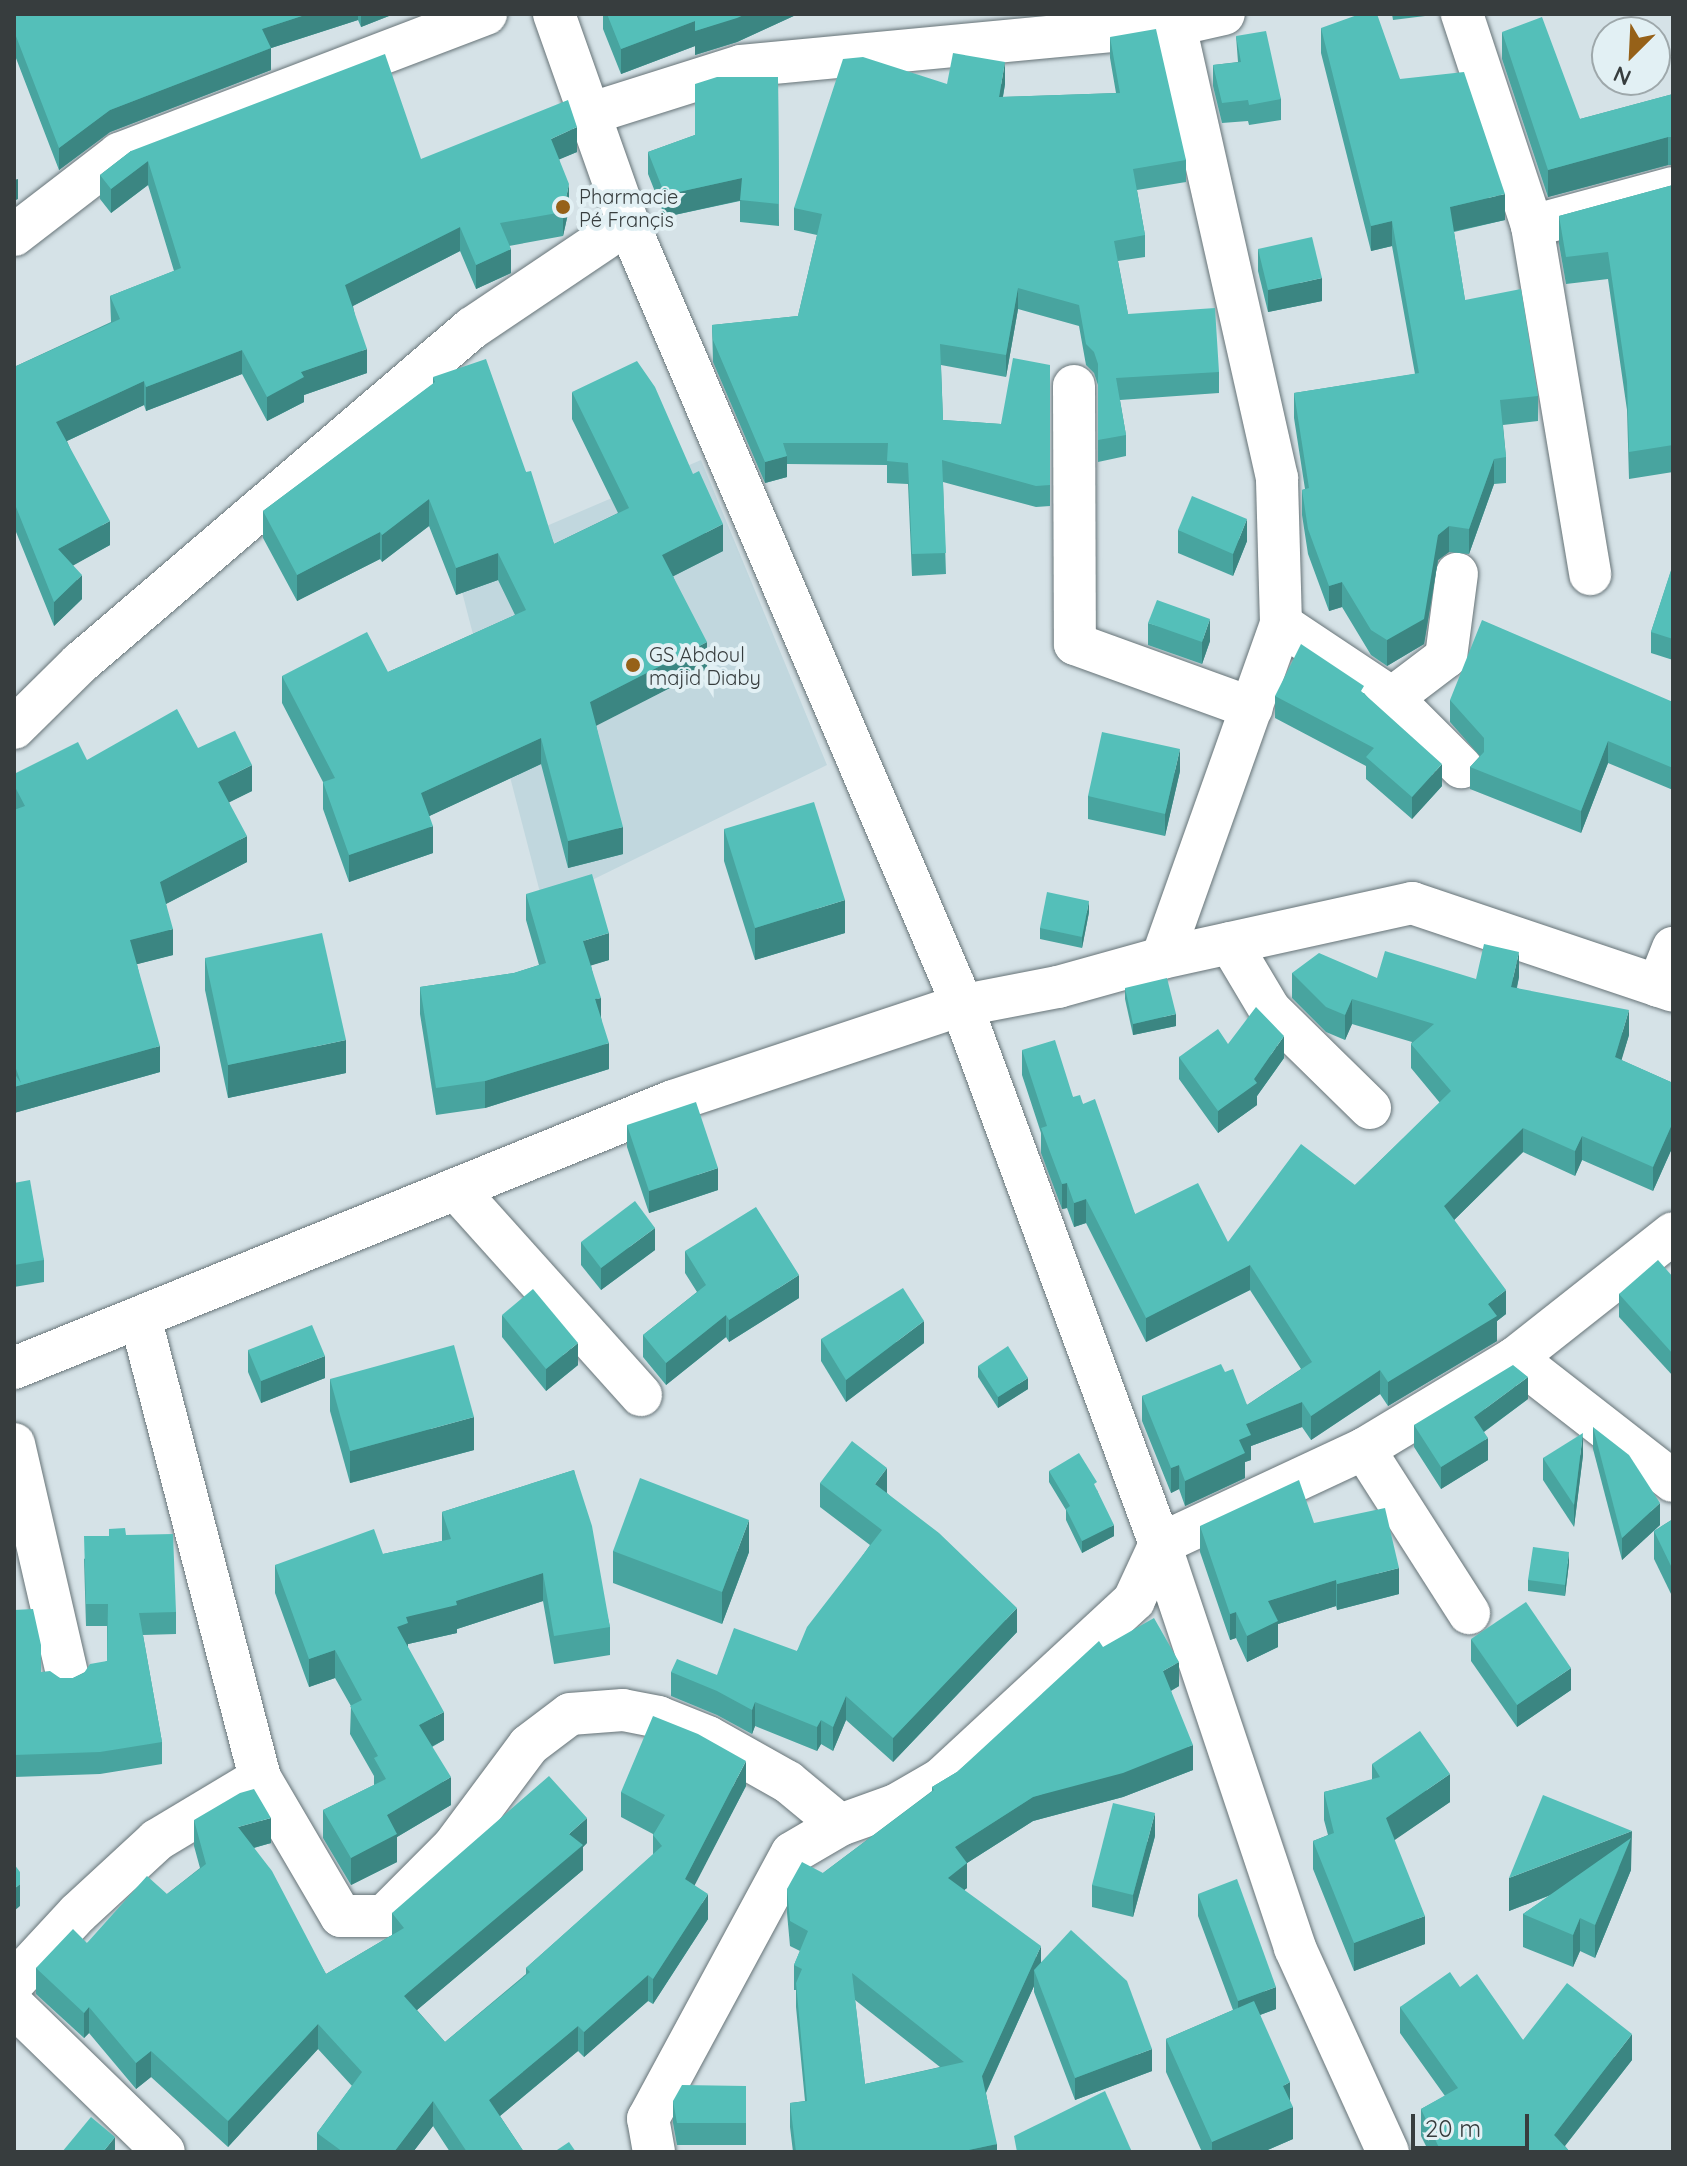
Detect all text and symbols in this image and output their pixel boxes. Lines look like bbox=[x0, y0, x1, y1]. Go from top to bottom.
north arrow bbox=[1591, 16, 1671, 96]
text: N bbox=[1609, 60, 1635, 92]
place label: Pharmacie Pé Françis bbox=[579, 184, 678, 231]
marker: Pharmacie Pé Françis bbox=[554, 198, 572, 216]
place label: GS Abdoul majid Diaby bbox=[649, 642, 761, 689]
marker: GS Abdoul majid Diaby bbox=[624, 656, 642, 674]
scale bar bbox=[1415, 2098, 1533, 2148]
text: 20 m bbox=[1425, 2113, 1481, 2143]

